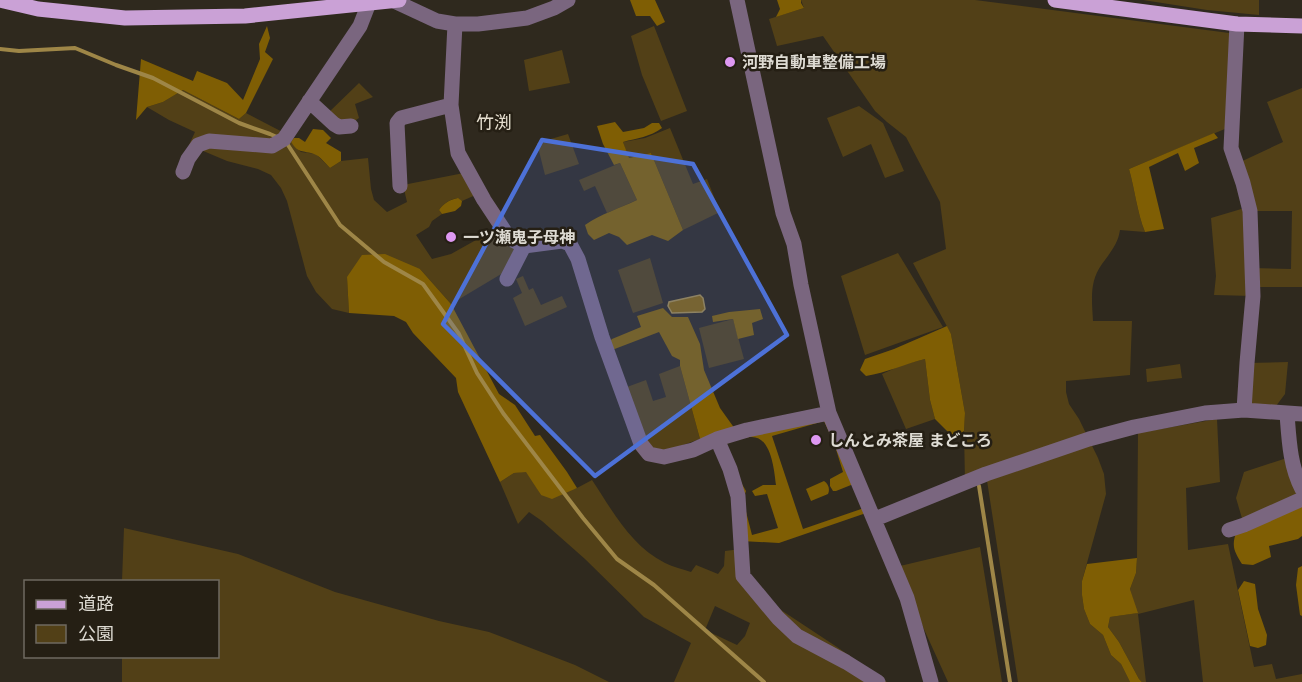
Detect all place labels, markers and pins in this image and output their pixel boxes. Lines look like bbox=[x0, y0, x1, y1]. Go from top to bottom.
place label: 河野自動車整備工場 bbox=[742, 54, 886, 71]
marker: 河野自動車整備工場 bbox=[723, 55, 737, 69]
place label: 一ツ瀬鬼子母神 bbox=[463, 228, 575, 246]
marker: 一ツ瀬鬼子母神 bbox=[444, 230, 458, 244]
place label: しんとみ茶屋 まどころ bbox=[828, 432, 992, 449]
marker: しんとみ茶屋 まどころ bbox=[809, 433, 823, 447]

